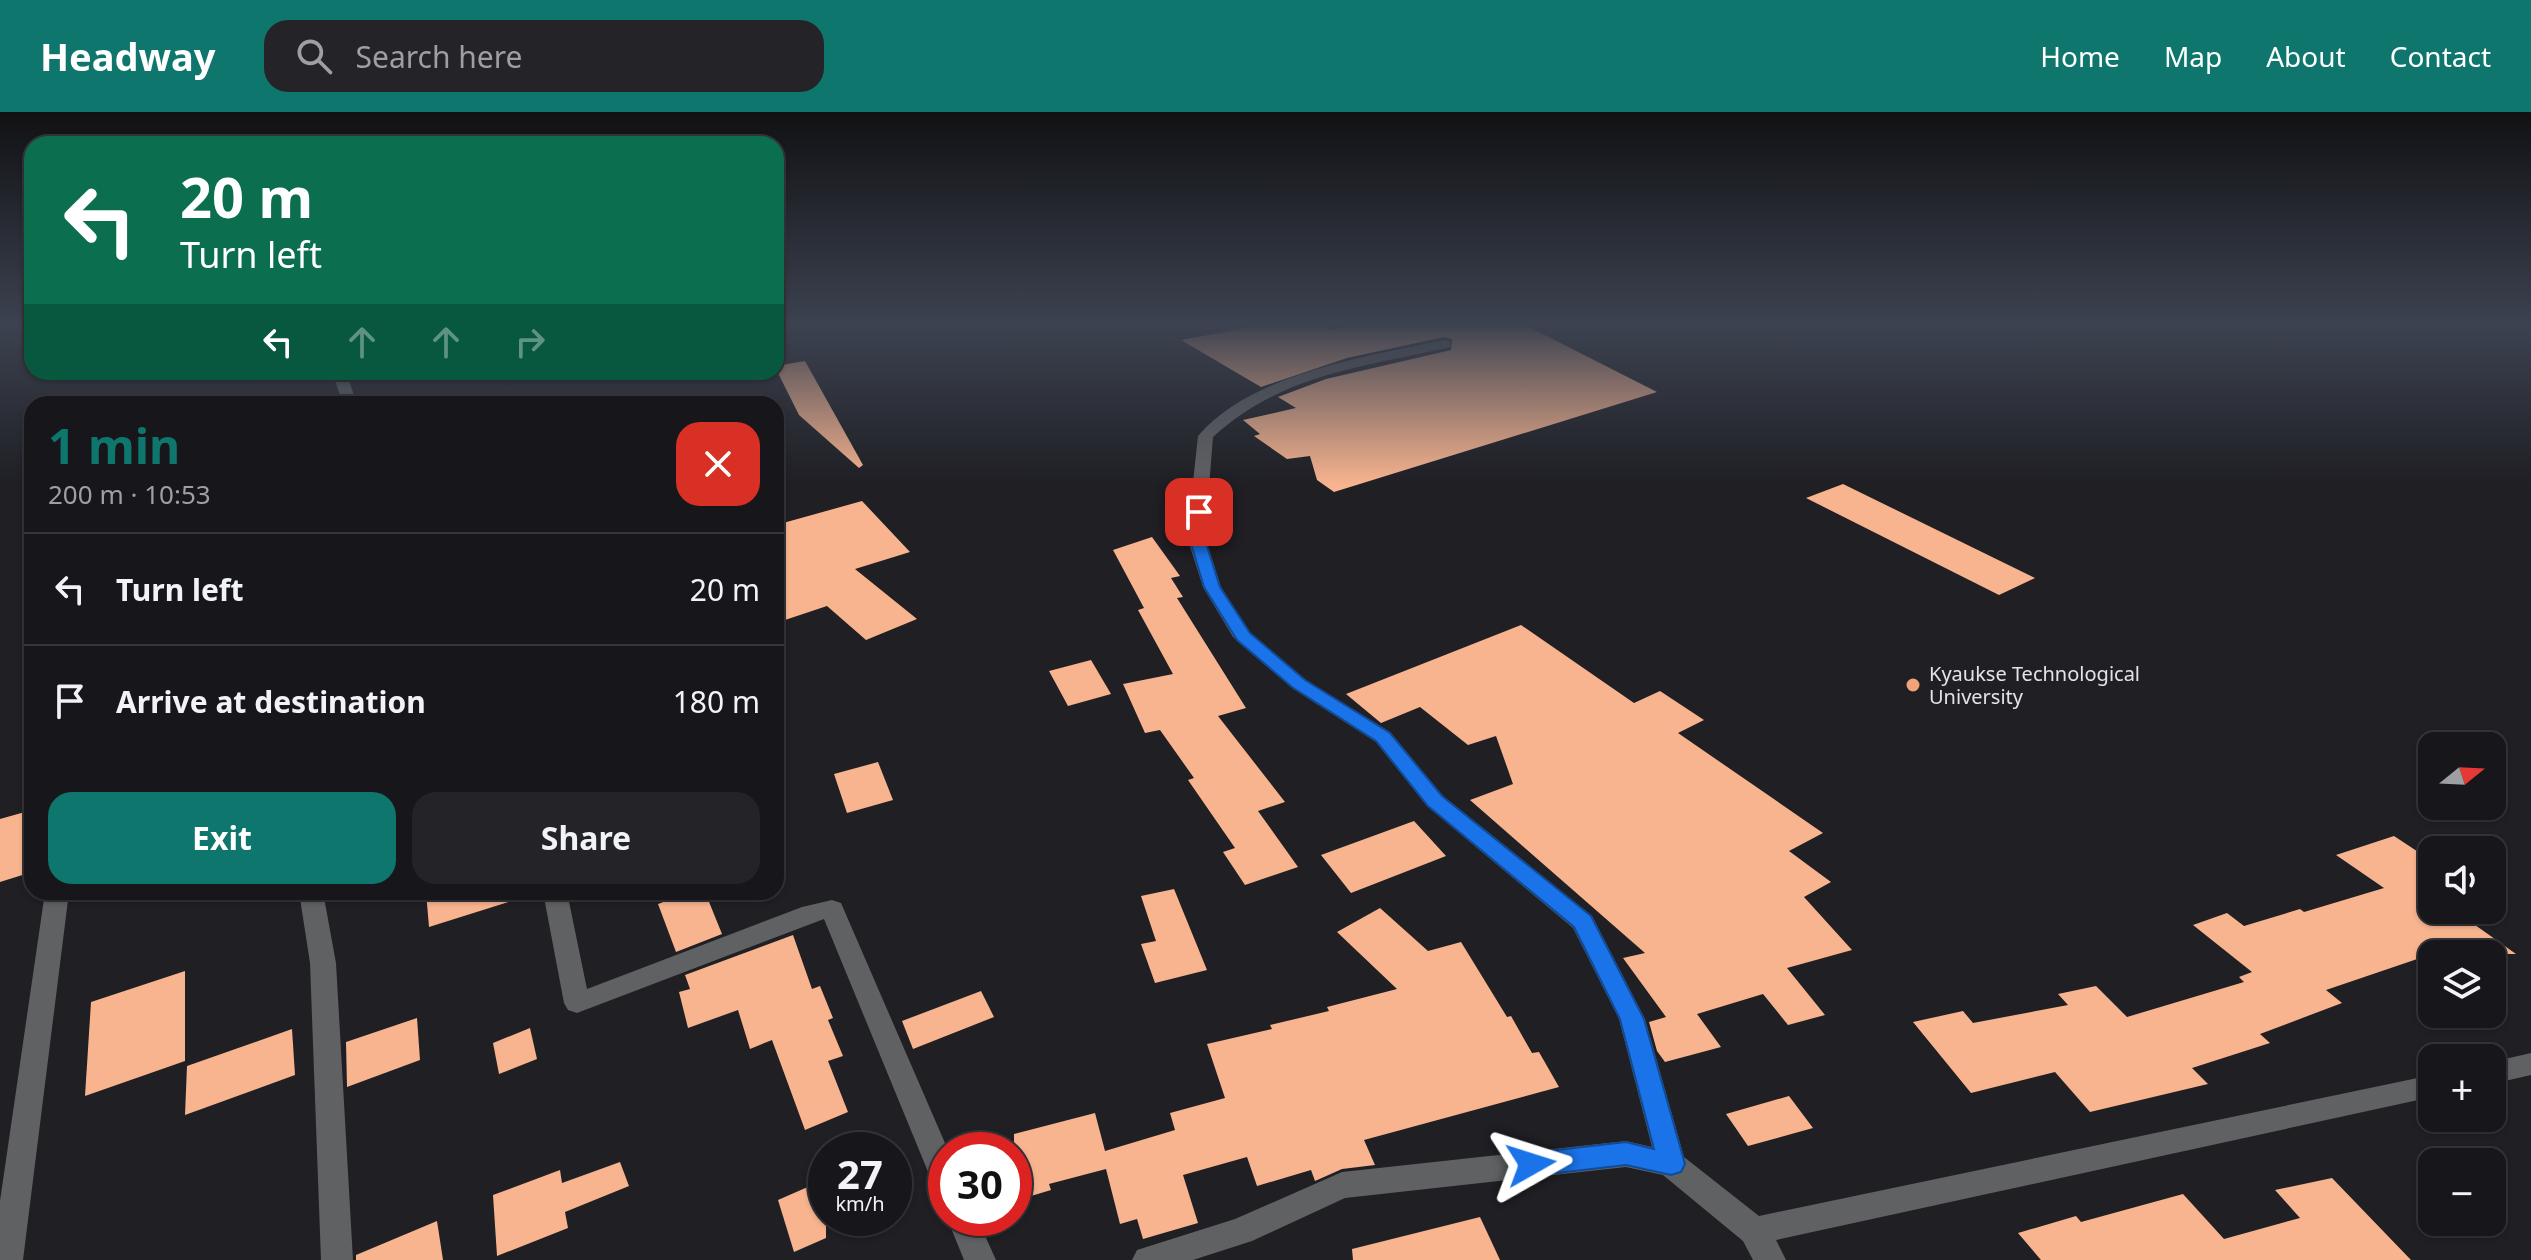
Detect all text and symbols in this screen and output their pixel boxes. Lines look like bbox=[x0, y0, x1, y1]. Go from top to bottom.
search box bbox=[264, 20, 824, 92]
text: Headway bbox=[40, 30, 216, 82]
icon: search bbox=[292, 34, 336, 78]
text: Search here bbox=[356, 36, 522, 77]
text: Home bbox=[2040, 37, 2120, 75]
text: Map bbox=[2164, 37, 2222, 75]
text: About bbox=[2266, 37, 2346, 75]
text: Contact bbox=[2390, 37, 2491, 75]
text: 20 m bbox=[180, 158, 313, 234]
icon: left bbox=[48, 168, 152, 272]
text: Turn left bbox=[180, 230, 322, 279]
icon: left bbox=[256, 320, 300, 364]
icon: ahead bbox=[340, 320, 384, 364]
icon: ahead bbox=[424, 320, 468, 364]
icon: right bbox=[508, 320, 552, 364]
text: 1 min bbox=[48, 413, 180, 478]
button: close bbox=[676, 422, 760, 506]
text: 200 m · 10:53 bbox=[48, 476, 211, 512]
pin bbox=[1165, 478, 1233, 546]
icon: arrive bbox=[1177, 490, 1221, 534]
icon: left bbox=[48, 567, 92, 611]
text: Turn left bbox=[116, 569, 244, 610]
text: 20 m bbox=[690, 569, 760, 610]
place label: Kyaukse Technological University bbox=[1929, 660, 2140, 710]
marker: Kyaukse Technological University bbox=[1904, 676, 1922, 694]
icon: arrive bbox=[48, 679, 92, 723]
text: Arrive at destination bbox=[116, 681, 426, 722]
text: 180 m bbox=[673, 681, 760, 722]
north arrow bbox=[2418, 732, 2506, 820]
map controls bbox=[2418, 732, 2506, 1236]
button: Exit bbox=[48, 792, 396, 884]
button: Share bbox=[412, 792, 760, 884]
button: sound bbox=[2418, 836, 2506, 924]
button: layers bbox=[2418, 940, 2506, 1028]
button: + bbox=[2418, 1044, 2506, 1132]
position arrow bbox=[1489, 1122, 1573, 1206]
speed limit sign: 30 bbox=[928, 1132, 1032, 1236]
text: 27 bbox=[837, 1146, 883, 1201]
button: − bbox=[2418, 1148, 2506, 1236]
text: km/h bbox=[835, 1190, 885, 1217]

